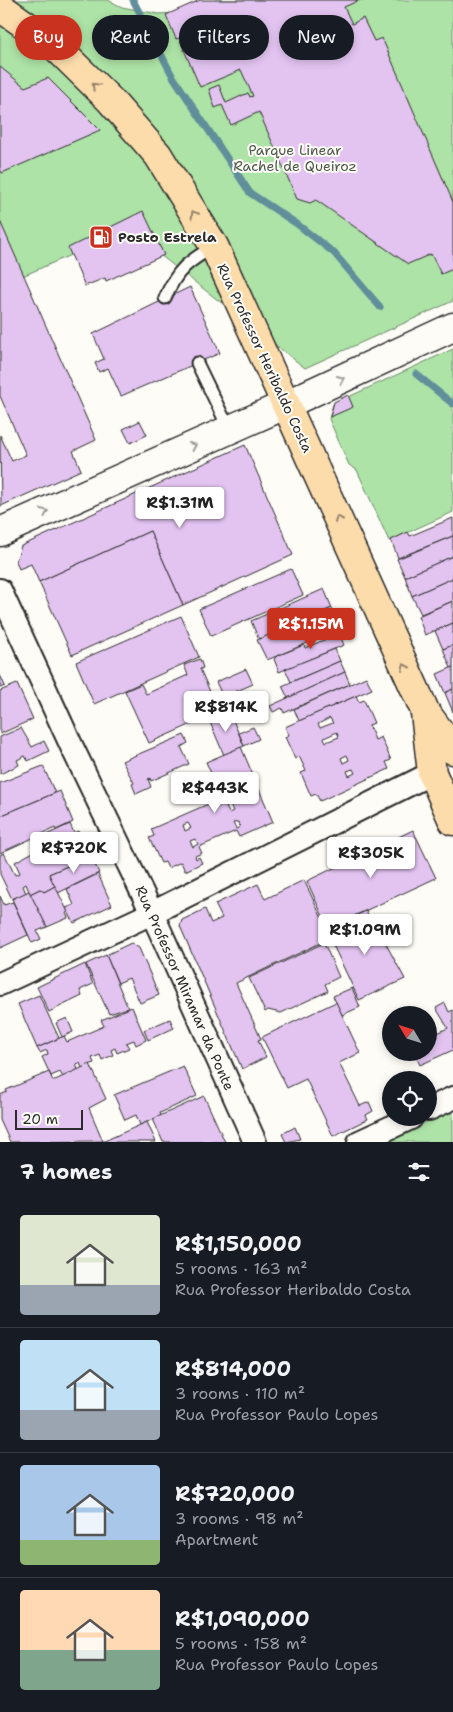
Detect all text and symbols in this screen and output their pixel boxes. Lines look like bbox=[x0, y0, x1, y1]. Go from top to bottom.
chip: Buy bbox=[15, 15, 82, 60]
chip: Rent bbox=[92, 15, 169, 60]
chip: Filters bbox=[179, 15, 269, 60]
chip: New bbox=[279, 15, 354, 60]
one-way arrow bbox=[92, 83, 101, 92]
park label: Parque Linear Rachel de Queiroz bbox=[233, 141, 357, 175]
one-way arrow bbox=[191, 210, 200, 219]
fuel station icon: Posto Estrela bbox=[88, 224, 114, 250]
place label: Posto Estrela bbox=[118, 228, 217, 246]
street label: Rua Professor Heribaldo Costa bbox=[213, 261, 317, 456]
one-way arrow bbox=[336, 375, 345, 385]
one-way arrow bbox=[188, 441, 197, 452]
pin: R$1.31M bbox=[134, 486, 226, 529]
text: R$1.31M bbox=[146, 492, 214, 513]
one-way arrow bbox=[40, 507, 49, 518]
one-way arrow bbox=[334, 515, 345, 524]
pin: R$1.15M bbox=[265, 608, 357, 650]
text: R$1.15M bbox=[278, 613, 344, 634]
one-way arrow bbox=[400, 663, 411, 672]
pin: R$814K bbox=[185, 690, 267, 733]
text: R$814K bbox=[195, 696, 257, 717]
pin: R$443K bbox=[174, 772, 256, 814]
text: R$443K bbox=[182, 777, 248, 798]
pin: R$720K bbox=[33, 832, 115, 874]
pin: R$305K bbox=[330, 836, 412, 879]
text: R$720K bbox=[41, 837, 107, 858]
text: R$305K bbox=[338, 842, 404, 863]
street label: Rua Professor Miramar da Ponte bbox=[132, 883, 238, 1093]
pin: R$1.09M bbox=[319, 914, 411, 956]
text: R$1.09M bbox=[329, 919, 401, 940]
north arrow bbox=[382, 1006, 438, 1061]
map controls bbox=[382, 1006, 437, 1126]
button: locate bbox=[382, 1071, 437, 1126]
scale bar bbox=[15, 1107, 82, 1130]
text: 20 m bbox=[22, 1110, 58, 1128]
text: 7 homes bbox=[20, 1158, 112, 1186]
icon: filters bbox=[405, 1158, 433, 1186]
text: R$1,150,000 bbox=[175, 1230, 302, 1258]
icon: home bbox=[60, 1235, 120, 1295]
text: 5 rooms · 163 m² bbox=[175, 1258, 308, 1279]
text: Rua Professor Heribaldo Costa bbox=[175, 1279, 411, 1300]
text: R$814,000 bbox=[175, 1355, 291, 1383]
icon: home bbox=[60, 1360, 120, 1420]
text: 3 rooms · 110 m² bbox=[175, 1383, 305, 1404]
text: Rua Professor Paulo Lopes bbox=[175, 1404, 378, 1425]
text: R$720,000 bbox=[175, 1480, 295, 1508]
icon: home bbox=[60, 1485, 120, 1545]
text: 3 rooms · 98 m² bbox=[175, 1508, 304, 1529]
text: Apartment bbox=[175, 1529, 258, 1550]
text: R$1,090,000 bbox=[175, 1605, 310, 1633]
icon: home bbox=[60, 1610, 120, 1670]
text: 5 rooms · 158 m² bbox=[175, 1633, 307, 1654]
text: Rua Professor Paulo Lopes bbox=[175, 1654, 378, 1675]

